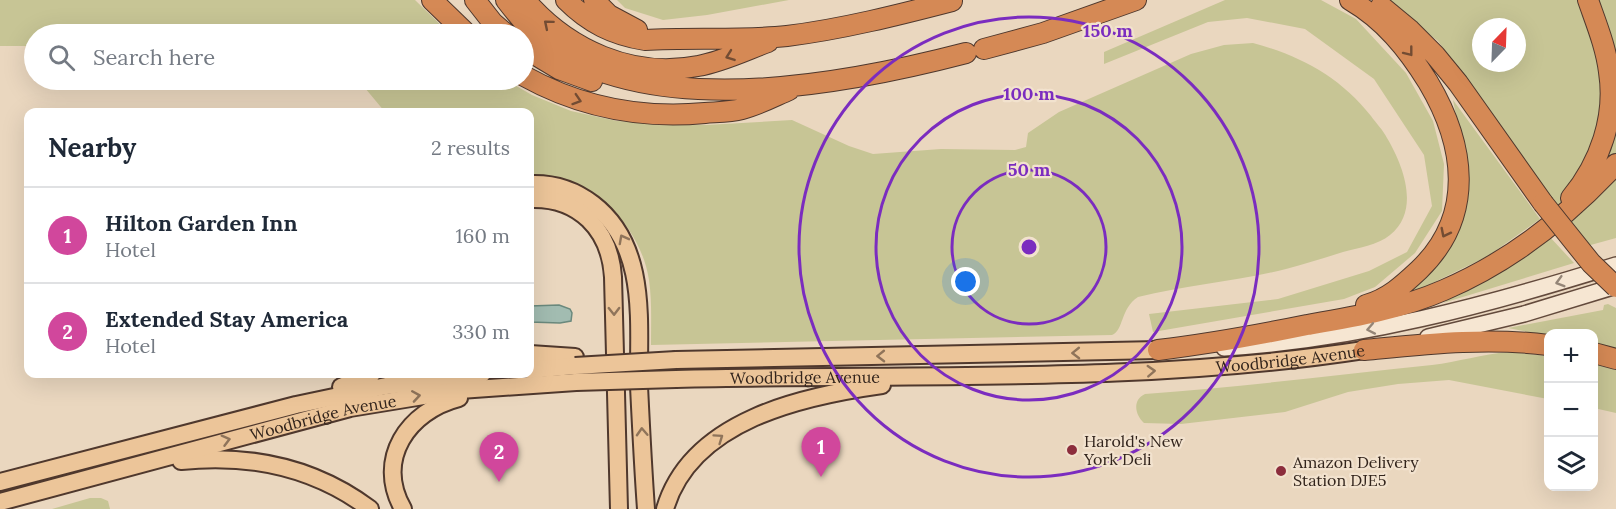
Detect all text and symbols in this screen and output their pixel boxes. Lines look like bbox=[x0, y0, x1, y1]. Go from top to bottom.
north arrow bbox=[1472, 18, 1526, 72]
text: 150 m bbox=[1083, 19, 1133, 42]
one-way arrow bbox=[544, 20, 555, 31]
search box bbox=[24, 24, 534, 90]
icon: search bbox=[45, 41, 78, 74]
text: Search here bbox=[93, 43, 215, 71]
one-way arrow bbox=[1401, 46, 1412, 57]
one-way arrow bbox=[725, 48, 736, 61]
text: 100 m bbox=[1003, 82, 1055, 105]
one-way arrow bbox=[571, 92, 582, 105]
text: Nearby bbox=[48, 131, 136, 164]
text: 2 results bbox=[431, 135, 510, 160]
text: 50 m bbox=[1008, 158, 1051, 181]
text: Hilton Garden Inn bbox=[105, 209, 297, 237]
text: 1 bbox=[63, 223, 72, 248]
text: 160 m bbox=[456, 223, 510, 248]
one-way arrow bbox=[1441, 227, 1453, 238]
one-way arrow bbox=[619, 235, 630, 246]
text: Hotel bbox=[105, 237, 156, 262]
centre of rings bbox=[1019, 237, 1039, 257]
your location bbox=[951, 267, 980, 296]
one-way arrow bbox=[1555, 275, 1566, 287]
text: Extended Stay America bbox=[105, 305, 348, 333]
one-way arrow bbox=[608, 307, 620, 316]
text: 2 bbox=[62, 319, 73, 344]
text: 330 m bbox=[452, 319, 510, 344]
one-way arrow bbox=[1366, 322, 1376, 335]
map controls bbox=[1544, 329, 1598, 491]
button: + bbox=[1544, 329, 1598, 383]
text: Hotel bbox=[105, 333, 156, 358]
street label: Woodbridge Avenue bbox=[1215, 340, 1367, 377]
one-way arrow bbox=[1072, 347, 1081, 359]
one-way arrow bbox=[877, 350, 886, 362]
one-way arrow bbox=[1146, 364, 1155, 377]
street label: Woodbridge Avenue bbox=[730, 367, 880, 388]
button: − bbox=[1544, 383, 1598, 437]
one-way arrow bbox=[411, 390, 421, 402]
street label: Woodbridge Avenue bbox=[248, 391, 398, 444]
one-way arrow bbox=[635, 427, 648, 436]
pin: 1 bbox=[802, 428, 840, 477]
place label: Harold's New York Deli bbox=[1083, 431, 1183, 469]
pin: 2 bbox=[480, 432, 518, 482]
one-way arrow bbox=[713, 434, 724, 445]
one-way arrow bbox=[221, 435, 231, 447]
button: layers bbox=[1544, 437, 1598, 491]
marker: Harold's New York Deli bbox=[1065, 443, 1079, 457]
place label: Amazon Delivery Station DJE5 bbox=[1292, 452, 1419, 490]
marker: Amazon Delivery Station DJE5 bbox=[1274, 464, 1288, 478]

